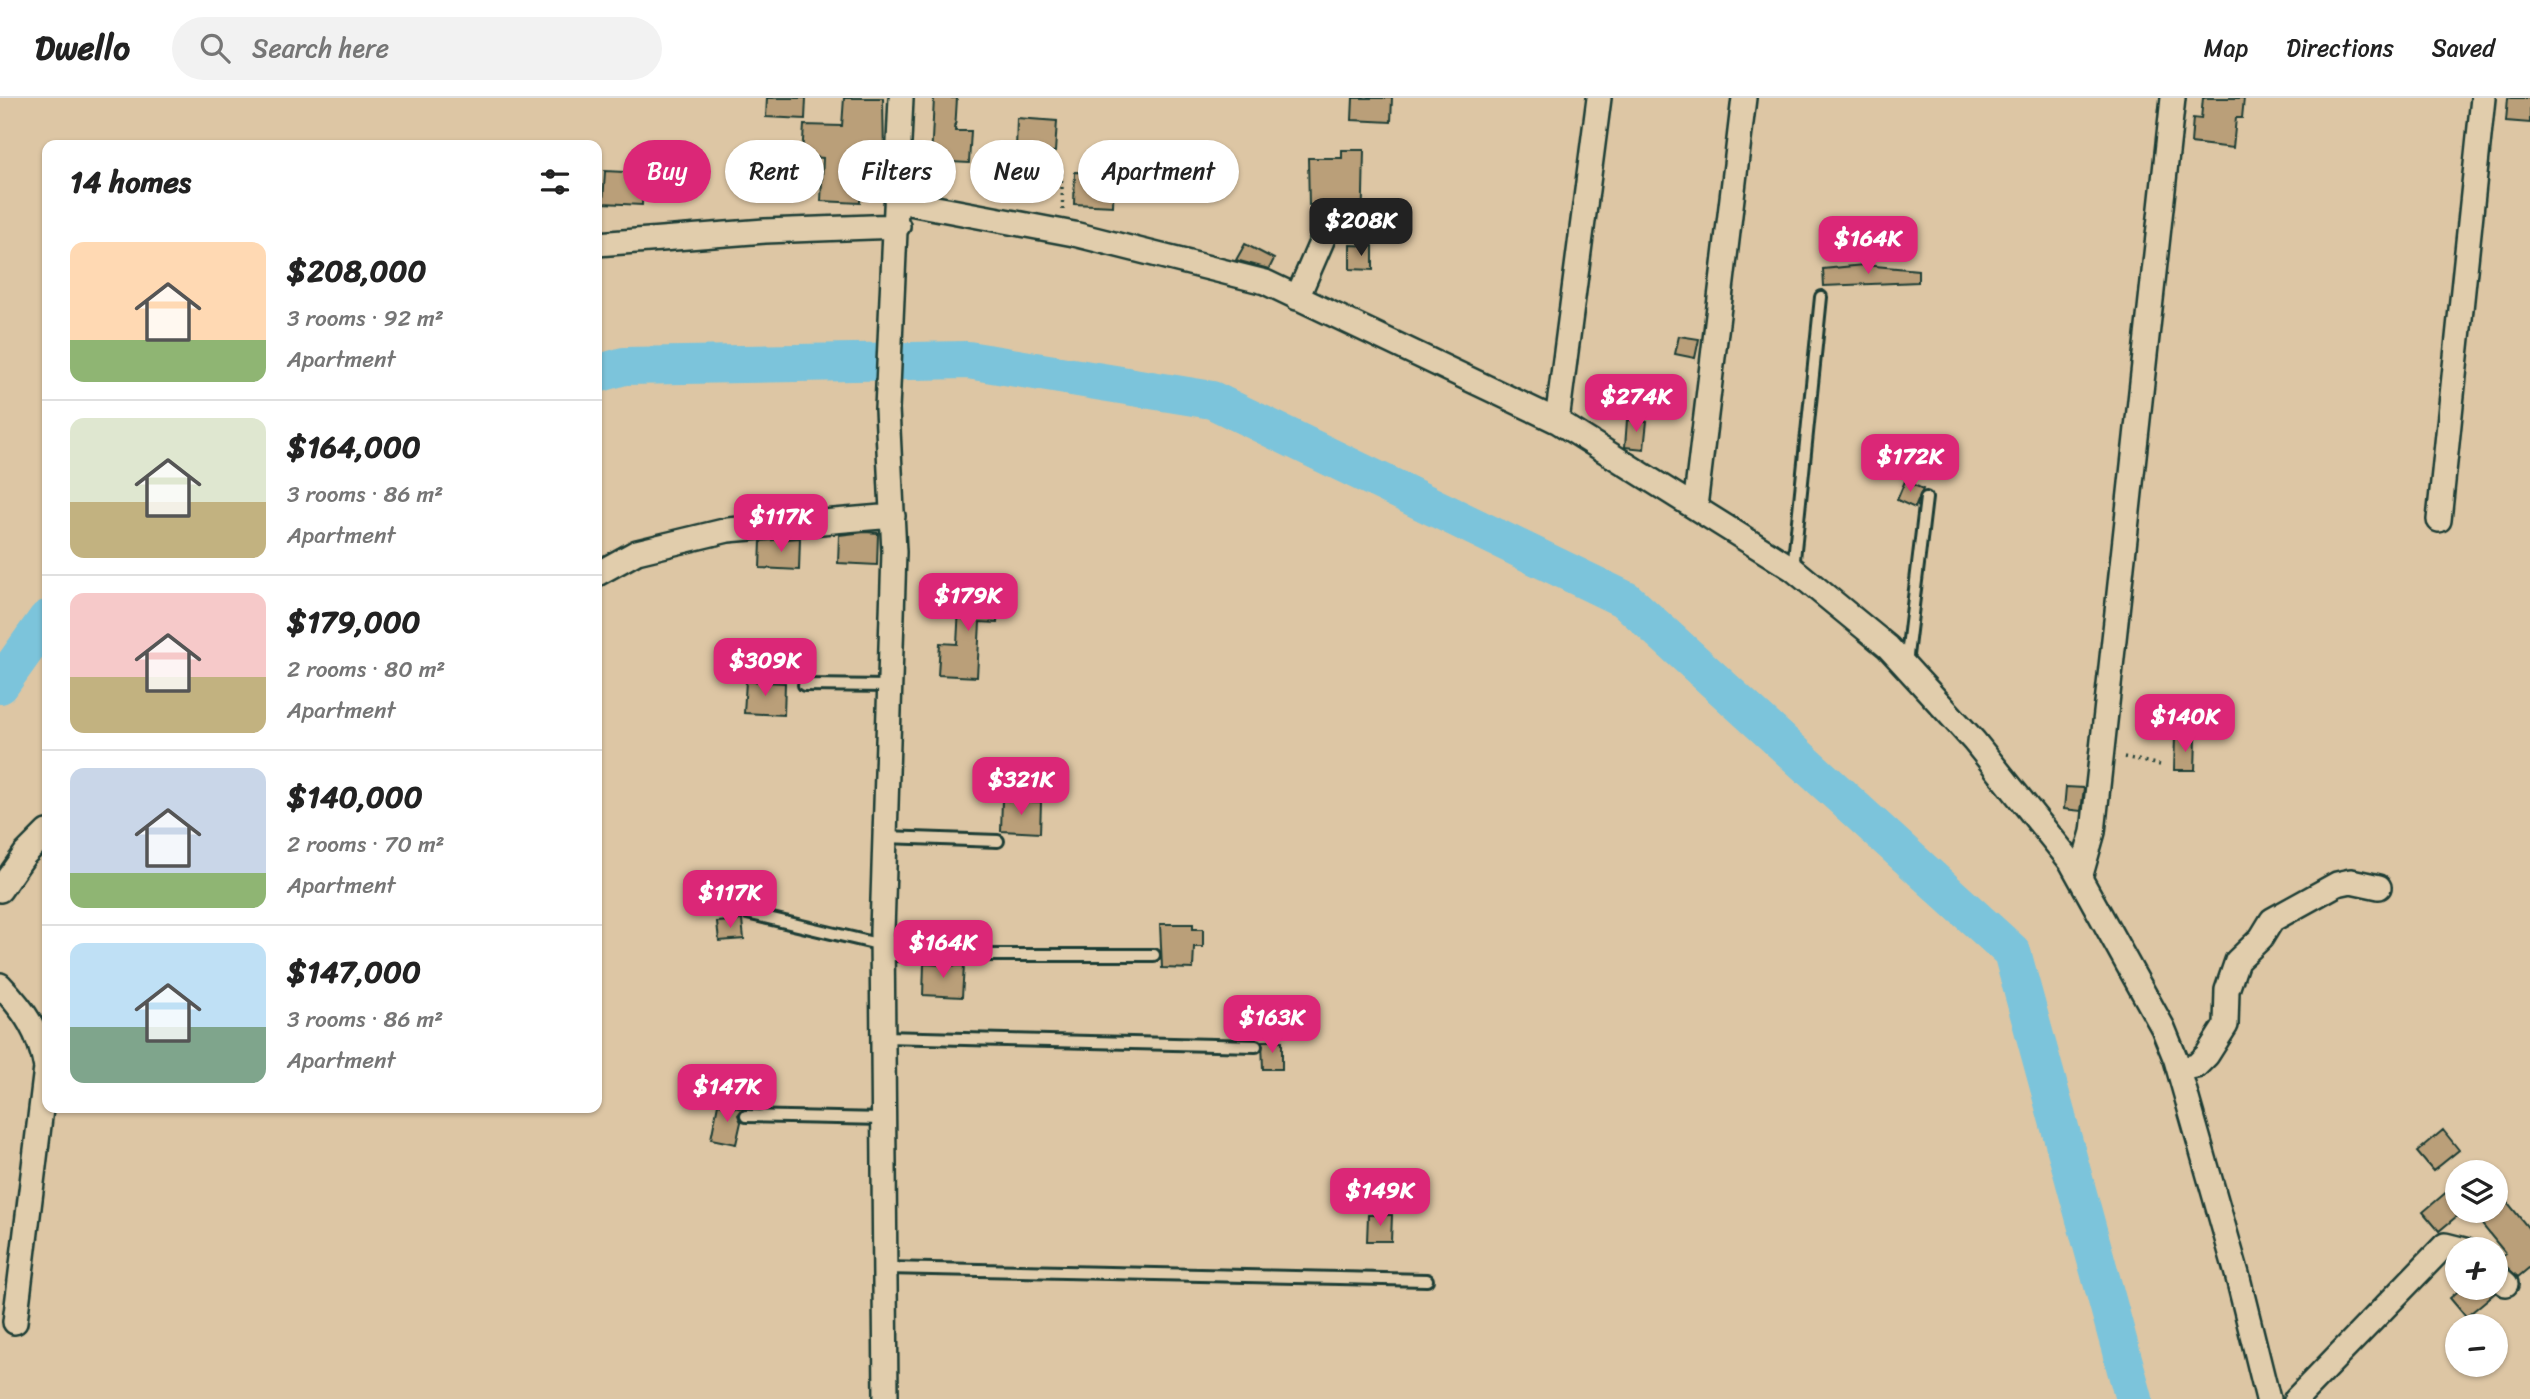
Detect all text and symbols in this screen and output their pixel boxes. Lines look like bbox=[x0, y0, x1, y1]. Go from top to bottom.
search box bbox=[172, 17, 662, 80]
text: Dwello bbox=[35, 19, 130, 77]
text: Search here bbox=[252, 25, 389, 71]
text: Map bbox=[2204, 27, 2248, 69]
text: Directions bbox=[2286, 27, 2394, 69]
text: Saved bbox=[2432, 27, 2495, 69]
icon: search bbox=[196, 29, 234, 67]
chip: Buy bbox=[623, 140, 711, 203]
chip: Rent bbox=[725, 140, 824, 203]
chip: Filters bbox=[838, 140, 956, 203]
chip: New bbox=[970, 140, 1064, 203]
chip: Apartment bbox=[1078, 140, 1239, 203]
text: 14 homes bbox=[70, 155, 191, 209]
icon: filters bbox=[536, 163, 574, 201]
pin: $208K bbox=[1312, 198, 1410, 258]
text: $208K bbox=[1325, 200, 1397, 241]
pin: $164K bbox=[1819, 216, 1917, 276]
text: $164K bbox=[1835, 218, 1901, 259]
text: $208,000 bbox=[287, 244, 427, 298]
icon: home bbox=[126, 270, 210, 354]
text: 3 rooms · 92 m² bbox=[287, 298, 444, 339]
text: Apartment bbox=[287, 339, 396, 380]
pin: $274K bbox=[1587, 374, 1685, 434]
text: $274K bbox=[1601, 376, 1671, 417]
text: $164,000 bbox=[287, 420, 421, 474]
pin: $172K bbox=[1861, 434, 1959, 494]
text: $172K bbox=[1877, 436, 1943, 477]
icon: home bbox=[126, 446, 210, 530]
text: 3 rooms · 86 m² bbox=[287, 474, 443, 515]
pin: $117K bbox=[732, 494, 830, 554]
text: $117K bbox=[750, 496, 812, 537]
text: Apartment bbox=[287, 515, 396, 556]
pin: $179K bbox=[919, 574, 1017, 633]
text: $179K bbox=[935, 575, 1001, 616]
text: $179,000 bbox=[287, 595, 421, 649]
icon: home bbox=[126, 621, 210, 705]
pin: $309K bbox=[716, 638, 814, 698]
text: $309K bbox=[730, 640, 800, 681]
text: 2 rooms · 80 m² bbox=[287, 649, 445, 690]
text: Apartment bbox=[287, 690, 396, 731]
pin: $140K bbox=[2136, 694, 2234, 754]
text: $140K bbox=[2151, 696, 2219, 737]
pin: $321K bbox=[972, 758, 1070, 817]
text: $321K bbox=[988, 759, 1054, 800]
text: $140,000 bbox=[287, 770, 423, 824]
icon: home bbox=[126, 796, 210, 880]
text: 2 rooms · 70 m² bbox=[287, 824, 445, 865]
text: Apartment bbox=[287, 865, 396, 906]
pin: $117K bbox=[681, 870, 779, 930]
text: $117K bbox=[699, 872, 761, 913]
pin: $164K bbox=[894, 920, 992, 980]
text: $164K bbox=[910, 922, 976, 963]
text: $147,000 bbox=[287, 945, 421, 999]
icon: home bbox=[126, 971, 210, 1055]
pin: $163K bbox=[1223, 996, 1321, 1055]
text: $163K bbox=[1239, 997, 1305, 1038]
text: 3 rooms · 86 m² bbox=[287, 999, 443, 1040]
text: Apartment bbox=[287, 1040, 396, 1081]
pin: $147K bbox=[678, 1065, 776, 1124]
text: $147K bbox=[694, 1066, 760, 1107]
map controls bbox=[2445, 1160, 2508, 1377]
button: layers bbox=[2445, 1160, 2508, 1223]
pin: $149K bbox=[1331, 1168, 1429, 1228]
text: $149K bbox=[1346, 1170, 1414, 1211]
button: + bbox=[2445, 1237, 2508, 1300]
button: − bbox=[2445, 1314, 2508, 1377]

